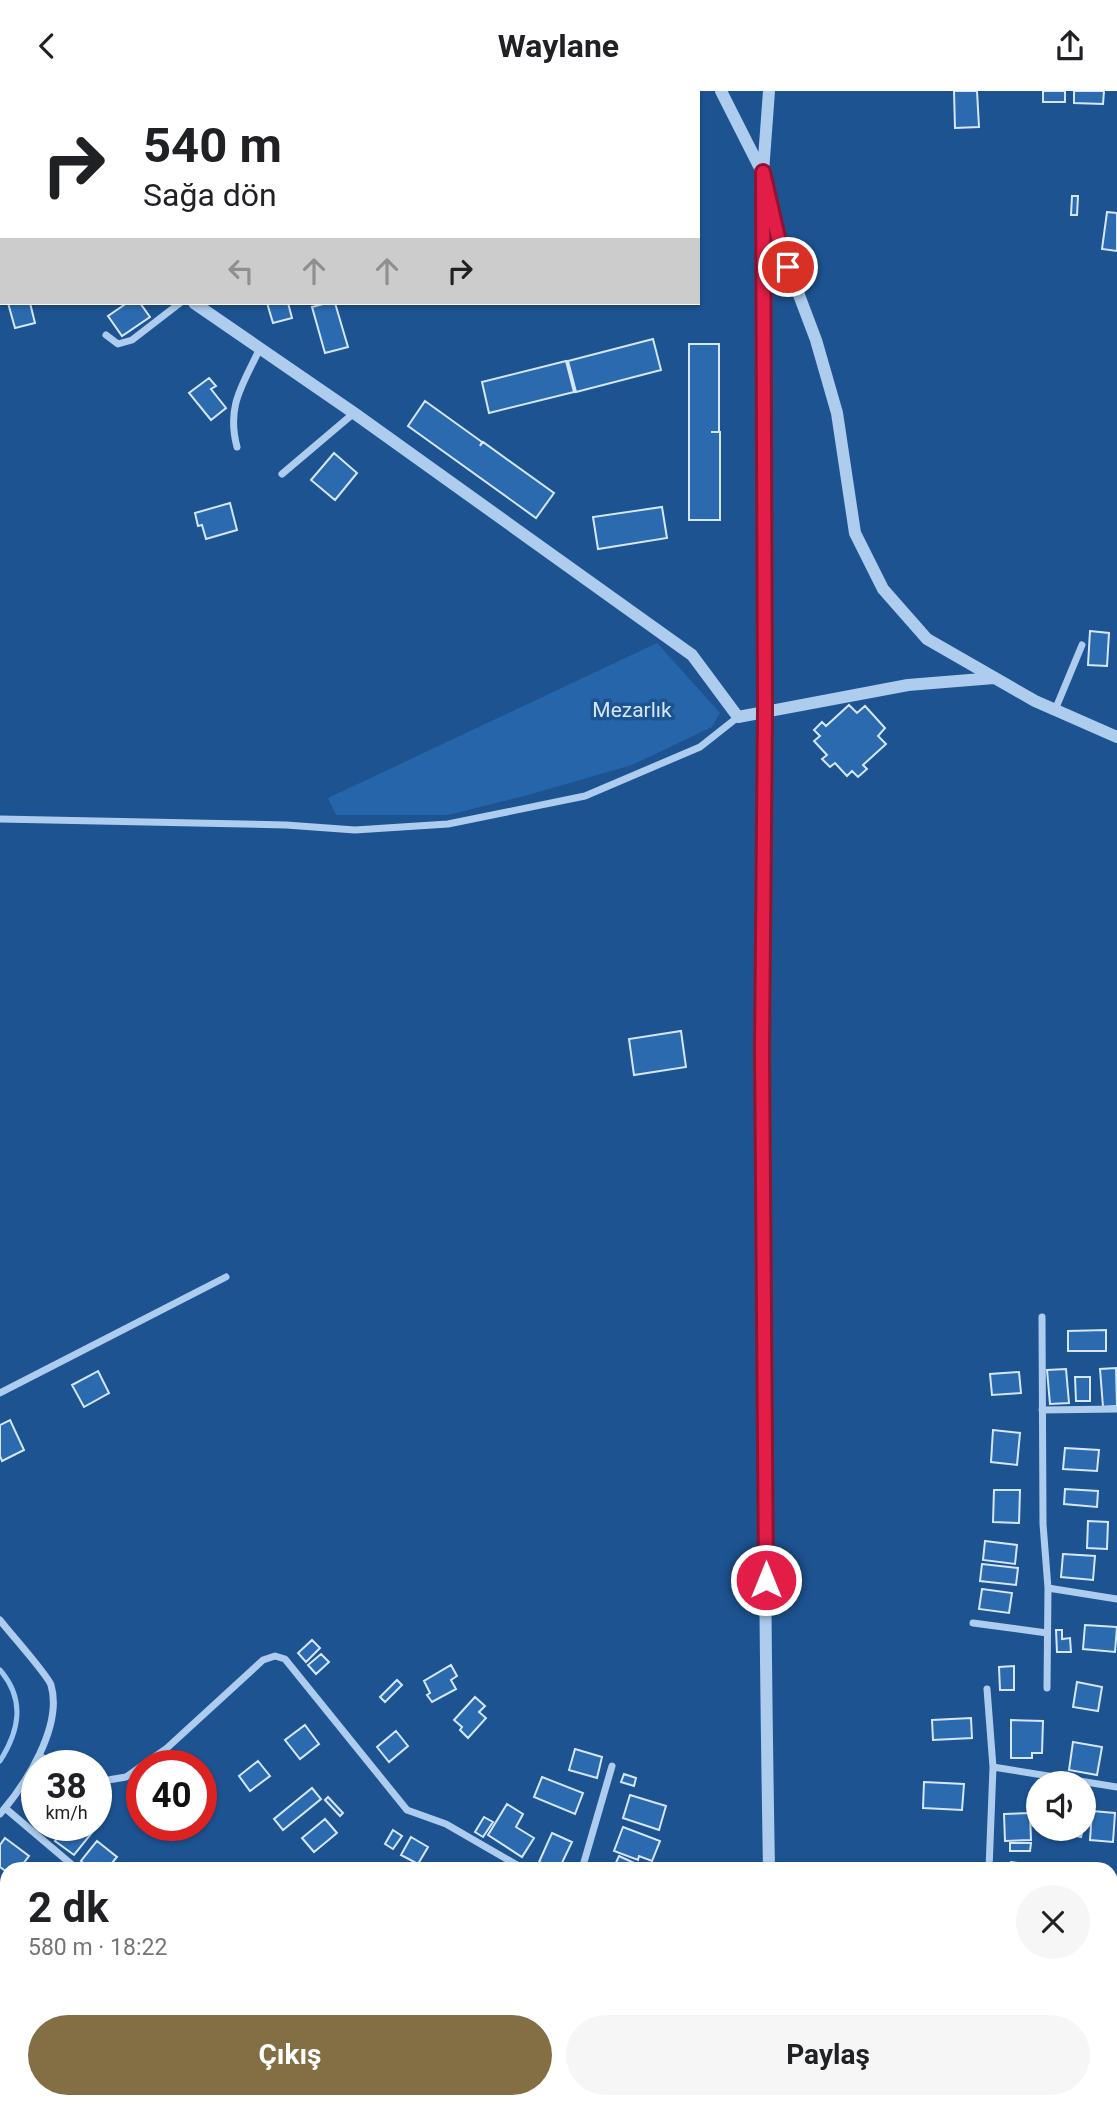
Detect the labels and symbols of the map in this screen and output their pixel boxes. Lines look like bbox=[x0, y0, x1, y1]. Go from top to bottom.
pin bbox=[758, 237, 818, 297]
park label: Mezarlık bbox=[592, 698, 672, 722]
position arrow bbox=[729, 1543, 803, 1617]
speed limit sign: 40 bbox=[126, 1750, 217, 1841]

